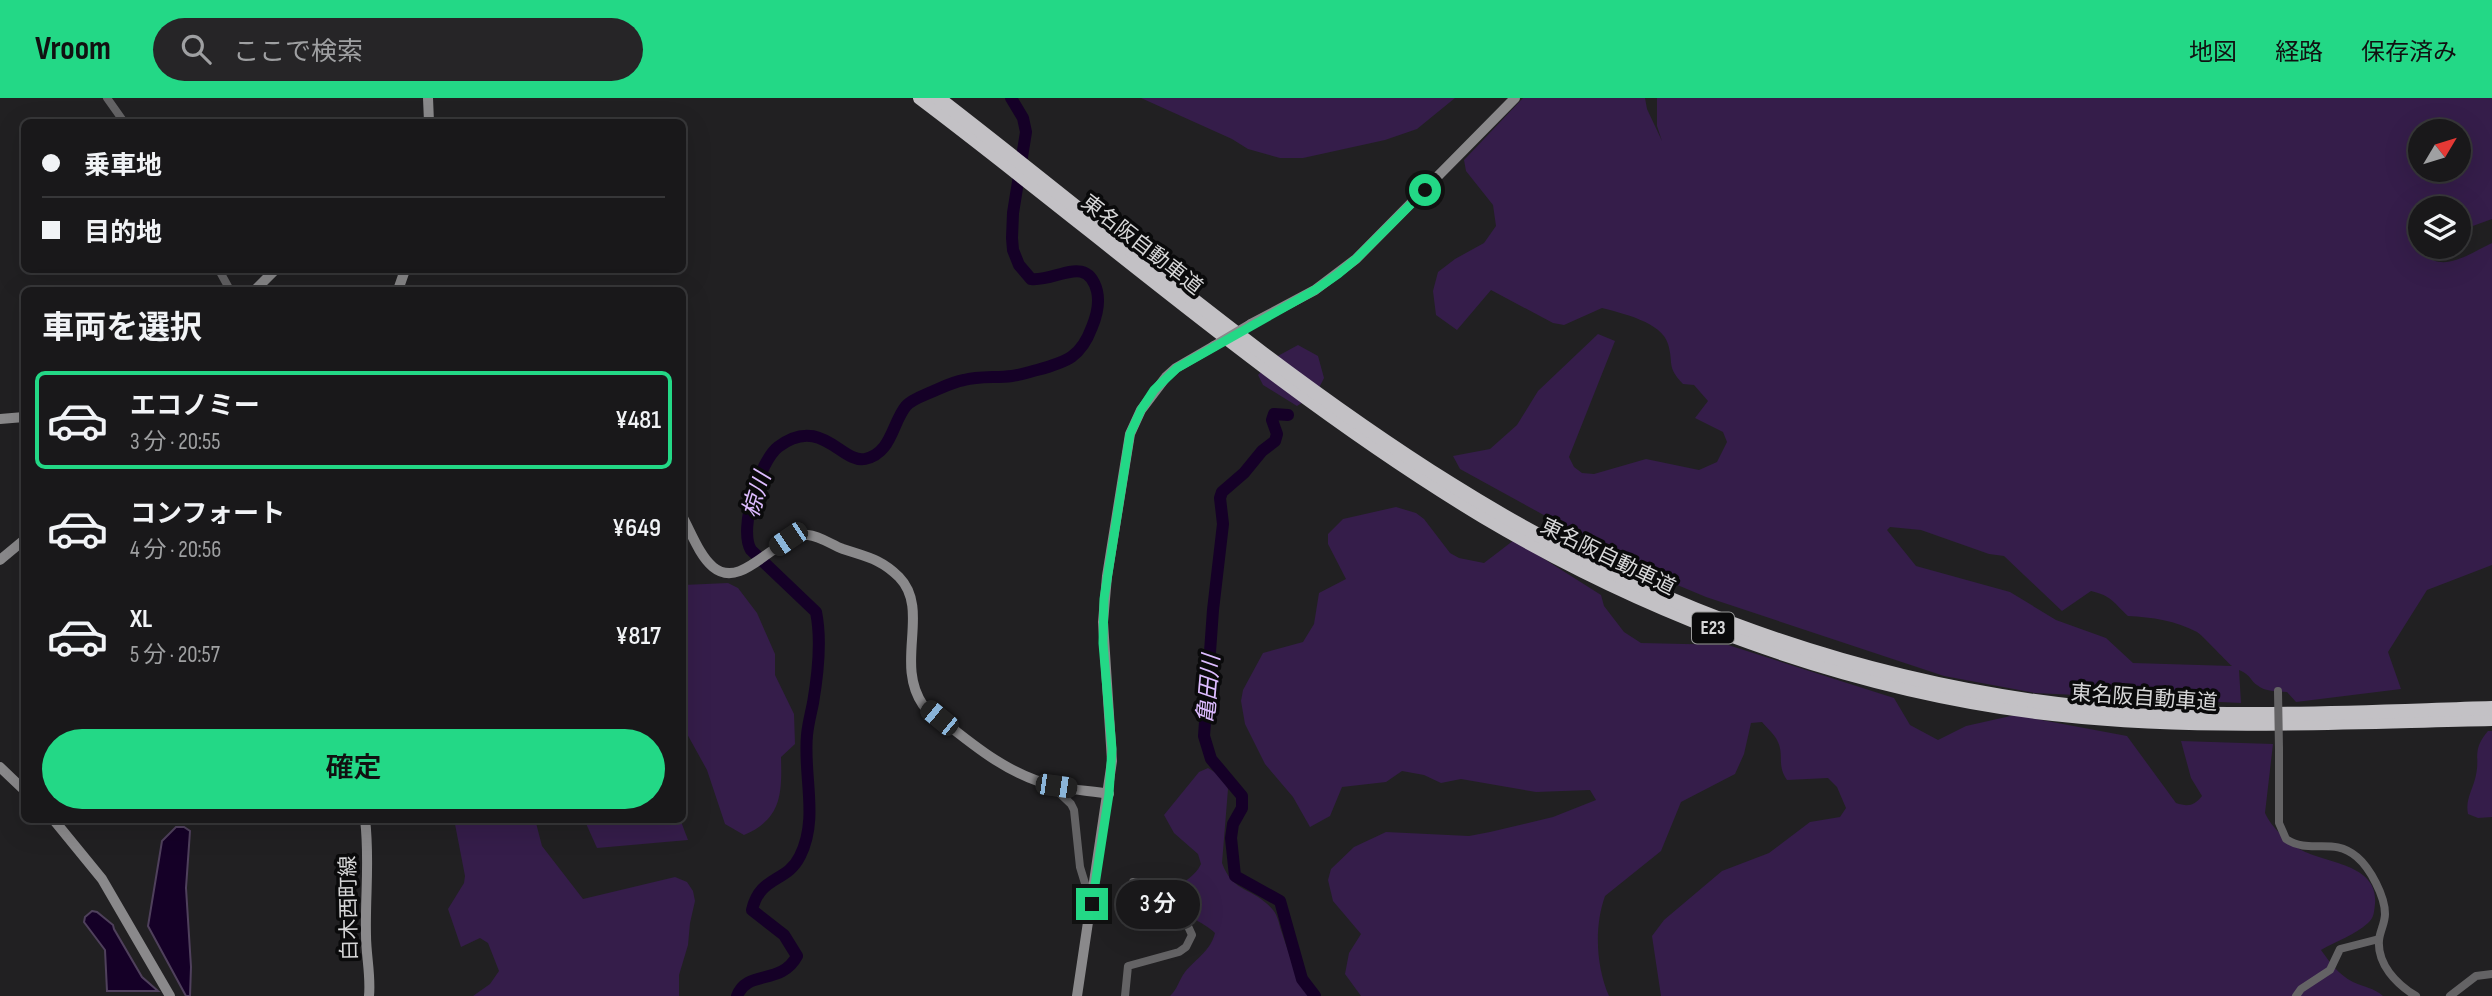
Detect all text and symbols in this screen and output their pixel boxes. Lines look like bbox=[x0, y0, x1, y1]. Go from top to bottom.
search box bbox=[153, 18, 643, 81]
text: Vroom bbox=[35, 29, 111, 69]
icon: search bbox=[177, 30, 215, 68]
text: ここで検索 bbox=[233, 37, 363, 68]
text: 地図 bbox=[2189, 38, 2237, 67]
text: 経路 bbox=[2275, 38, 2323, 67]
text: 保存済み bbox=[2361, 38, 2457, 67]
north arrow bbox=[2408, 119, 2471, 182]
map controls bbox=[2408, 119, 2471, 259]
text: 乗車地 bbox=[84, 151, 162, 182]
route start bbox=[1409, 174, 1441, 206]
street label: 東名阪自動車道 bbox=[1076, 190, 1208, 300]
button: layers bbox=[2408, 196, 2471, 259]
text: 目的地 bbox=[84, 218, 162, 249]
text: 車両を選択 bbox=[42, 309, 202, 348]
icon: car bbox=[46, 389, 109, 452]
text: エコノミー bbox=[130, 391, 260, 422]
text: ¥481 bbox=[615, 405, 661, 436]
text: 3 分 · 20:55 bbox=[130, 428, 220, 456]
water label: 椋川 bbox=[737, 466, 778, 521]
icon: car bbox=[46, 497, 109, 560]
text: コンフォート bbox=[130, 499, 285, 530]
text: ¥649 bbox=[612, 513, 661, 544]
street label: 東名阪自動車道 bbox=[1536, 514, 1680, 600]
car bbox=[765, 519, 812, 559]
text: 4 分 · 20:56 bbox=[130, 536, 221, 564]
text: XL bbox=[130, 604, 152, 635]
icon: car bbox=[46, 605, 109, 668]
road number: E23 bbox=[1692, 612, 1734, 643]
text: ¥817 bbox=[615, 621, 661, 652]
text: 5 分 · 20:57 bbox=[130, 641, 220, 669]
water label: 亀田川 bbox=[1192, 650, 1226, 725]
street label: 東名阪自動車道 bbox=[2070, 680, 2218, 716]
car bbox=[917, 697, 962, 739]
button: 確定 bbox=[42, 729, 665, 809]
car bbox=[1034, 773, 1079, 799]
street label: 白木西町線 bbox=[336, 855, 362, 961]
callout: 3 分 bbox=[1116, 880, 1200, 928]
route end bbox=[1076, 888, 1108, 920]
text: 3 分 bbox=[1140, 890, 1176, 918]

